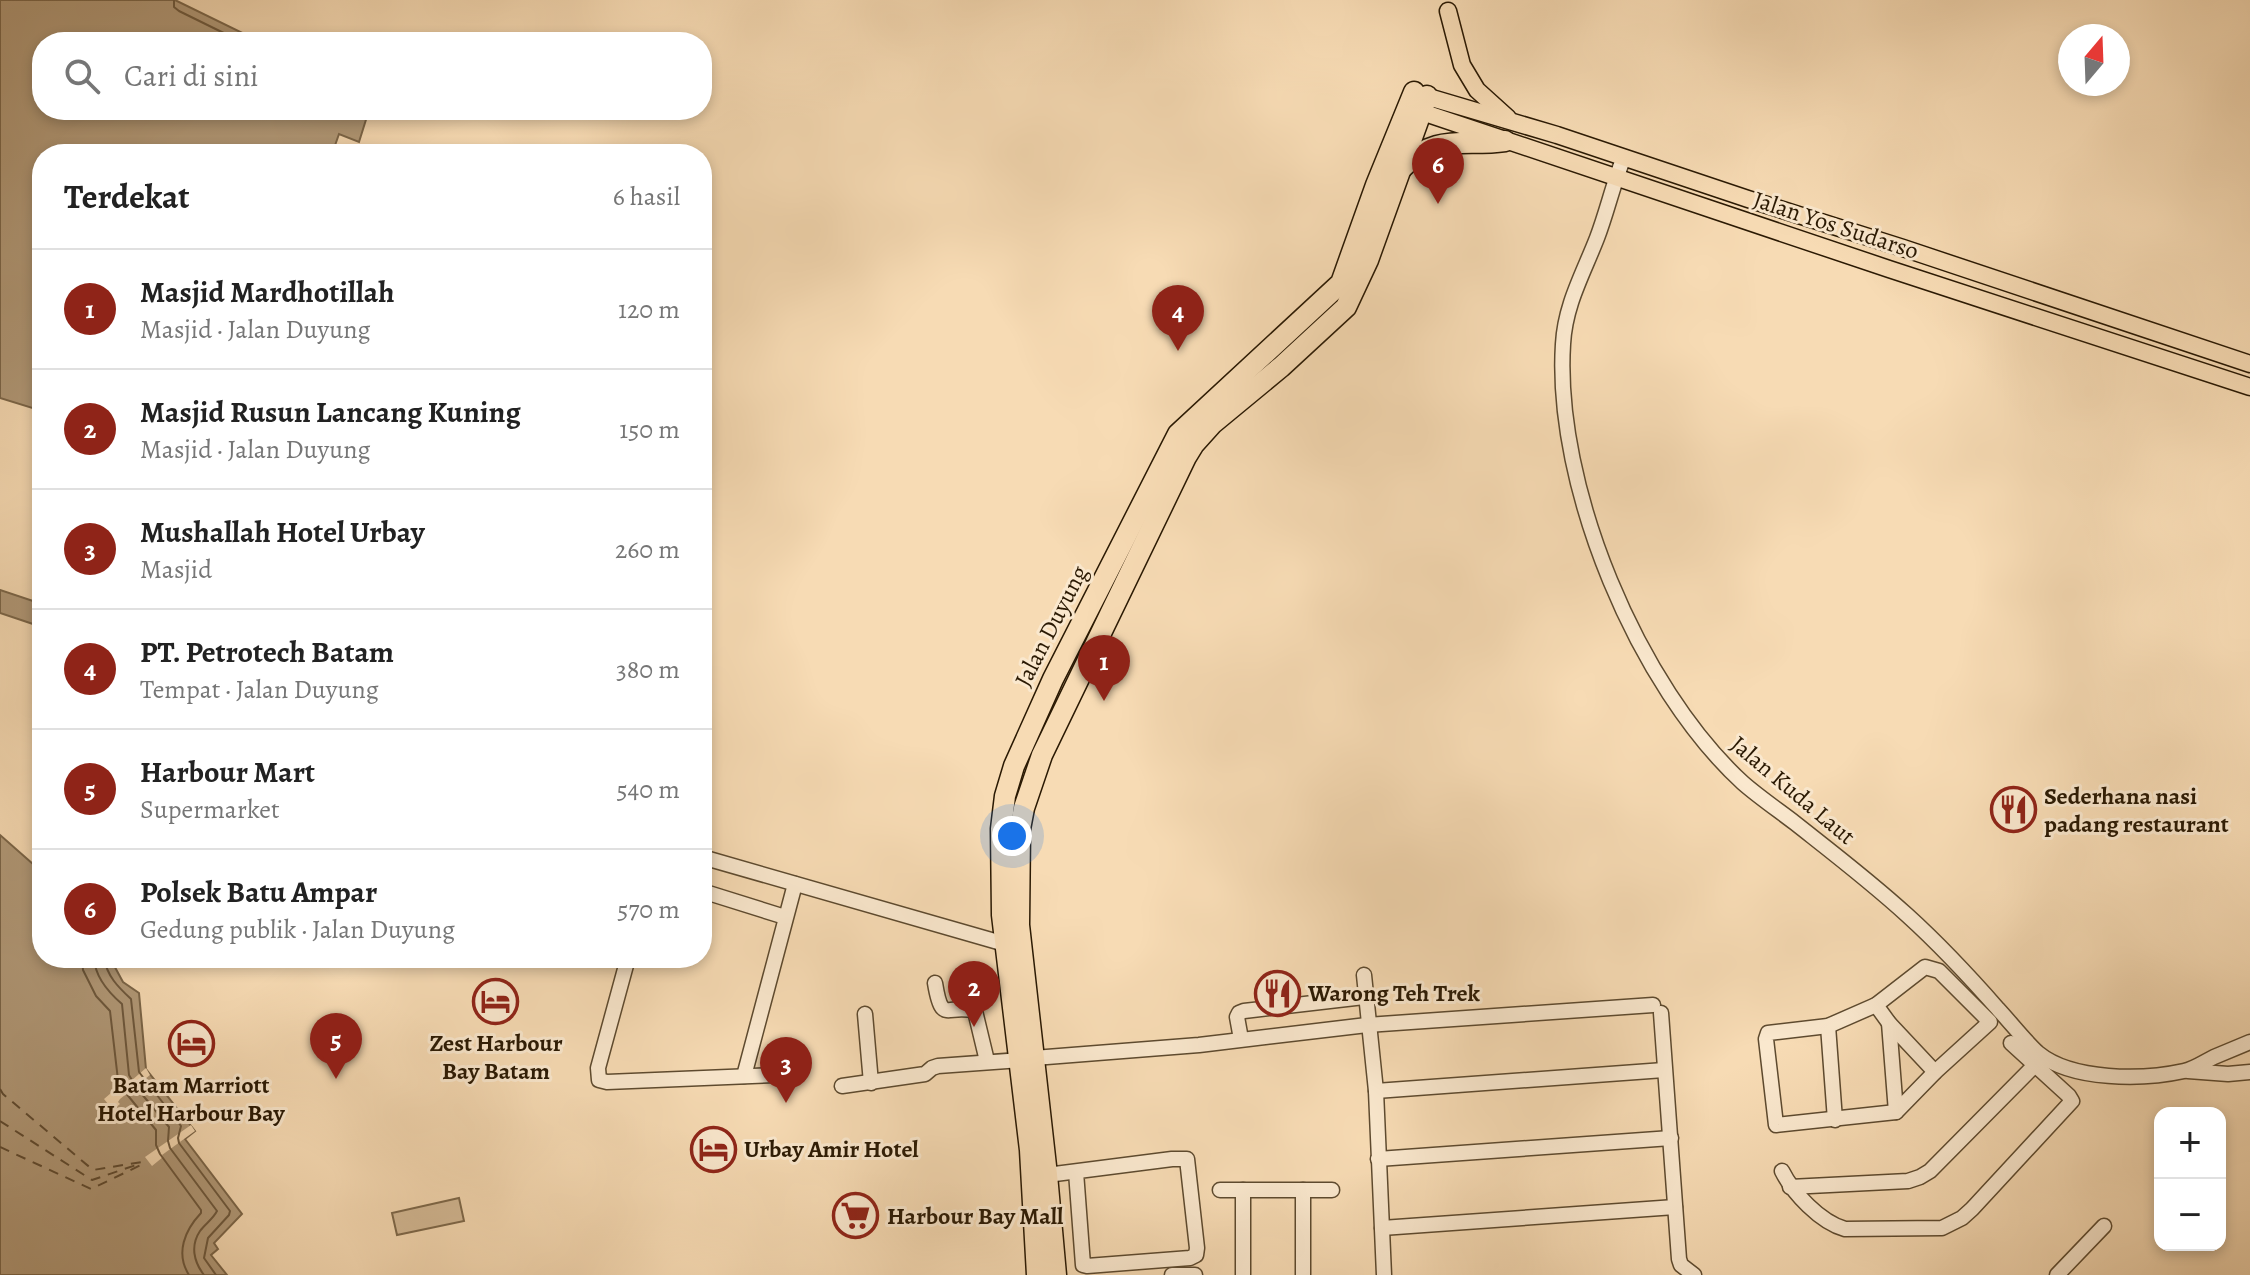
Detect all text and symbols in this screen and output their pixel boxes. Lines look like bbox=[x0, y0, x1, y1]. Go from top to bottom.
north arrow bbox=[2058, 24, 2130, 96]
search box bbox=[32, 32, 712, 120]
icon: search bbox=[60, 54, 104, 98]
text: Cari di sini bbox=[124, 56, 259, 96]
pin: 6 bbox=[1412, 138, 1464, 204]
text: Terdekat bbox=[64, 173, 190, 220]
text: 6 hasil bbox=[613, 179, 680, 214]
street label: Jalan Yos Sudarso bbox=[1749, 183, 1923, 267]
text: Masjid Mardhotillah bbox=[140, 272, 395, 312]
pin: 4 bbox=[1152, 285, 1204, 351]
text: 1 bbox=[85, 292, 95, 327]
text: 120 m bbox=[618, 292, 680, 327]
text: Masjid · Jalan Duyung bbox=[140, 312, 371, 347]
text: Masjid Rusun Lancang Kuning bbox=[140, 392, 521, 432]
text: 2 bbox=[84, 412, 96, 447]
text: 150 m bbox=[619, 412, 680, 447]
text: Masjid · Jalan Duyung bbox=[140, 432, 371, 467]
text: Mushallah Hotel Urbay bbox=[140, 512, 425, 552]
text: 3 bbox=[84, 532, 96, 567]
text: 260 m bbox=[615, 532, 680, 567]
text: Masjid bbox=[140, 552, 212, 587]
street label: Jalan Duyung bbox=[1007, 560, 1095, 692]
text: PT. Petrotech Batam bbox=[140, 632, 394, 672]
pin: 1 bbox=[1078, 635, 1130, 701]
text: 4 bbox=[84, 652, 96, 687]
text: 380 m bbox=[616, 652, 680, 687]
text: Tempat · Jalan Duyung bbox=[140, 672, 379, 707]
street label: Jalan Kuda Laut bbox=[1724, 728, 1862, 852]
text: Harbour Mart bbox=[140, 752, 315, 792]
text: 5 bbox=[84, 772, 96, 807]
text: 540 m bbox=[616, 772, 680, 807]
place label: Sederhana nasi padang restaurant bbox=[2044, 780, 2229, 840]
restaurant icon: Sederhana nasi padang restaurant bbox=[1989, 786, 2037, 834]
text: Supermarket bbox=[140, 792, 280, 827]
your location bbox=[992, 816, 1032, 856]
text: Polsek Batu Ampar bbox=[140, 872, 377, 912]
text: 6 bbox=[84, 892, 96, 927]
text: 570 m bbox=[617, 892, 680, 927]
text: Gedung publik · Jalan Duyung bbox=[140, 912, 455, 947]
pin: 2 bbox=[948, 961, 1000, 1027]
restaurant icon: Warong Teh Trek bbox=[1253, 969, 1301, 1017]
hotel icon: Zest Harbour Bay Batam bbox=[472, 977, 520, 1025]
place label: Warong Teh Trek bbox=[1307, 977, 1480, 1009]
pin: 5 bbox=[310, 1013, 362, 1079]
hotel icon: Batam Marriott Hotel Harbour Bay bbox=[167, 1019, 215, 1067]
place label: Zest Harbour Bay Batam bbox=[429, 1027, 563, 1087]
pin: 3 bbox=[760, 1037, 812, 1103]
place label: Batam Marriott Hotel Harbour Bay bbox=[97, 1069, 286, 1129]
map controls bbox=[2154, 1107, 2226, 1251]
button: + bbox=[2154, 1107, 2226, 1179]
hotel icon: Urbay Amir Hotel bbox=[689, 1125, 737, 1173]
place label: Urbay Amir Hotel bbox=[744, 1133, 919, 1165]
button: − bbox=[2154, 1179, 2226, 1251]
supermarket icon: Harbour Bay Mall bbox=[832, 1192, 880, 1240]
place label: Harbour Bay Mall bbox=[887, 1200, 1064, 1232]

